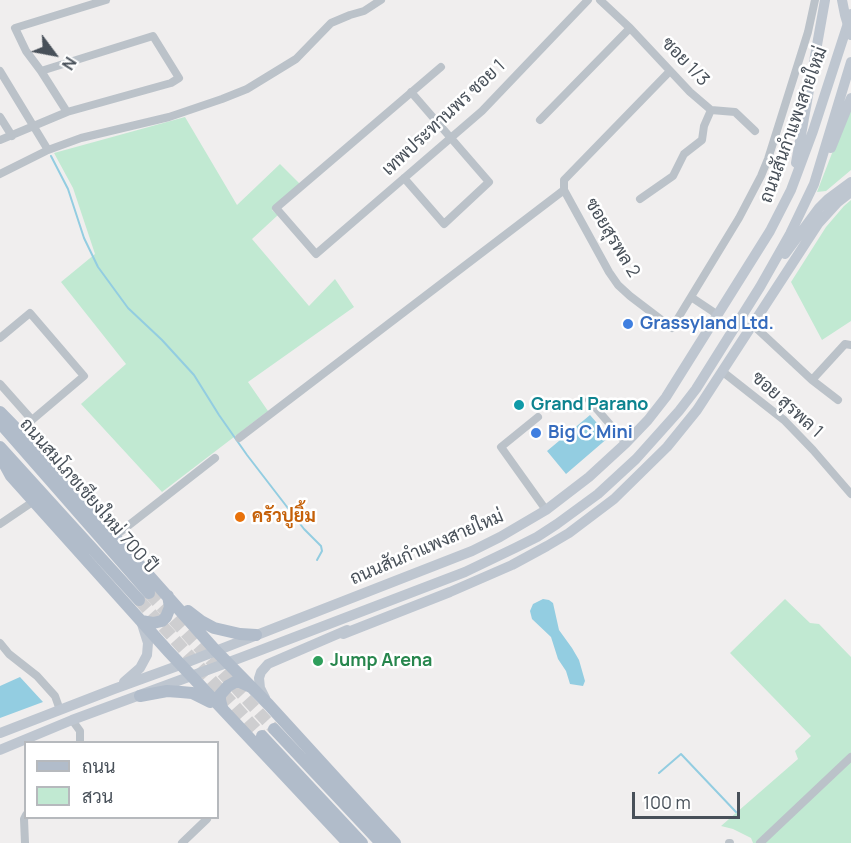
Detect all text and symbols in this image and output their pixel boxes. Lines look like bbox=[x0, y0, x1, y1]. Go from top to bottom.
north arrow bbox=[24, 24, 84, 84]
street label: ซอย 1/3 bbox=[657, 33, 713, 91]
street label: ถนนสันกำแพงสายใหม่ bbox=[756, 44, 832, 206]
text: N bbox=[57, 53, 82, 74]
street label: เทพประทานพร ซอย 1 bbox=[378, 55, 510, 181]
street label: ซอยสุรพล 2 bbox=[580, 195, 644, 281]
place label: Grassyland Ltd. bbox=[640, 313, 774, 335]
marker: Grassyland Ltd. bbox=[621, 317, 635, 331]
street label: ซอย สุรพล 1 bbox=[747, 367, 827, 443]
place label: Grand Parano bbox=[531, 394, 648, 416]
marker: Grand Parano bbox=[512, 398, 526, 412]
street label: ถนนสมโภชเชียงใหม่ 700 ปี bbox=[15, 414, 161, 578]
place label: Big C Mini bbox=[548, 422, 633, 444]
marker: Big C Mini bbox=[529, 426, 543, 440]
place label: ครัวปูยิ้ม bbox=[252, 506, 316, 528]
street label: ถนนสันกำแพงสายใหม่ bbox=[347, 506, 507, 590]
marker: ครัวปูยิ้ม bbox=[233, 510, 247, 524]
place label: Jump Arena bbox=[330, 650, 432, 672]
marker: Jump Arena bbox=[311, 654, 325, 668]
legend bbox=[24, 741, 219, 819]
text: ถนน bbox=[82, 754, 115, 778]
scale bar bbox=[635, 780, 743, 818]
text: สวน bbox=[82, 784, 113, 808]
text: 100 m bbox=[643, 790, 691, 814]

